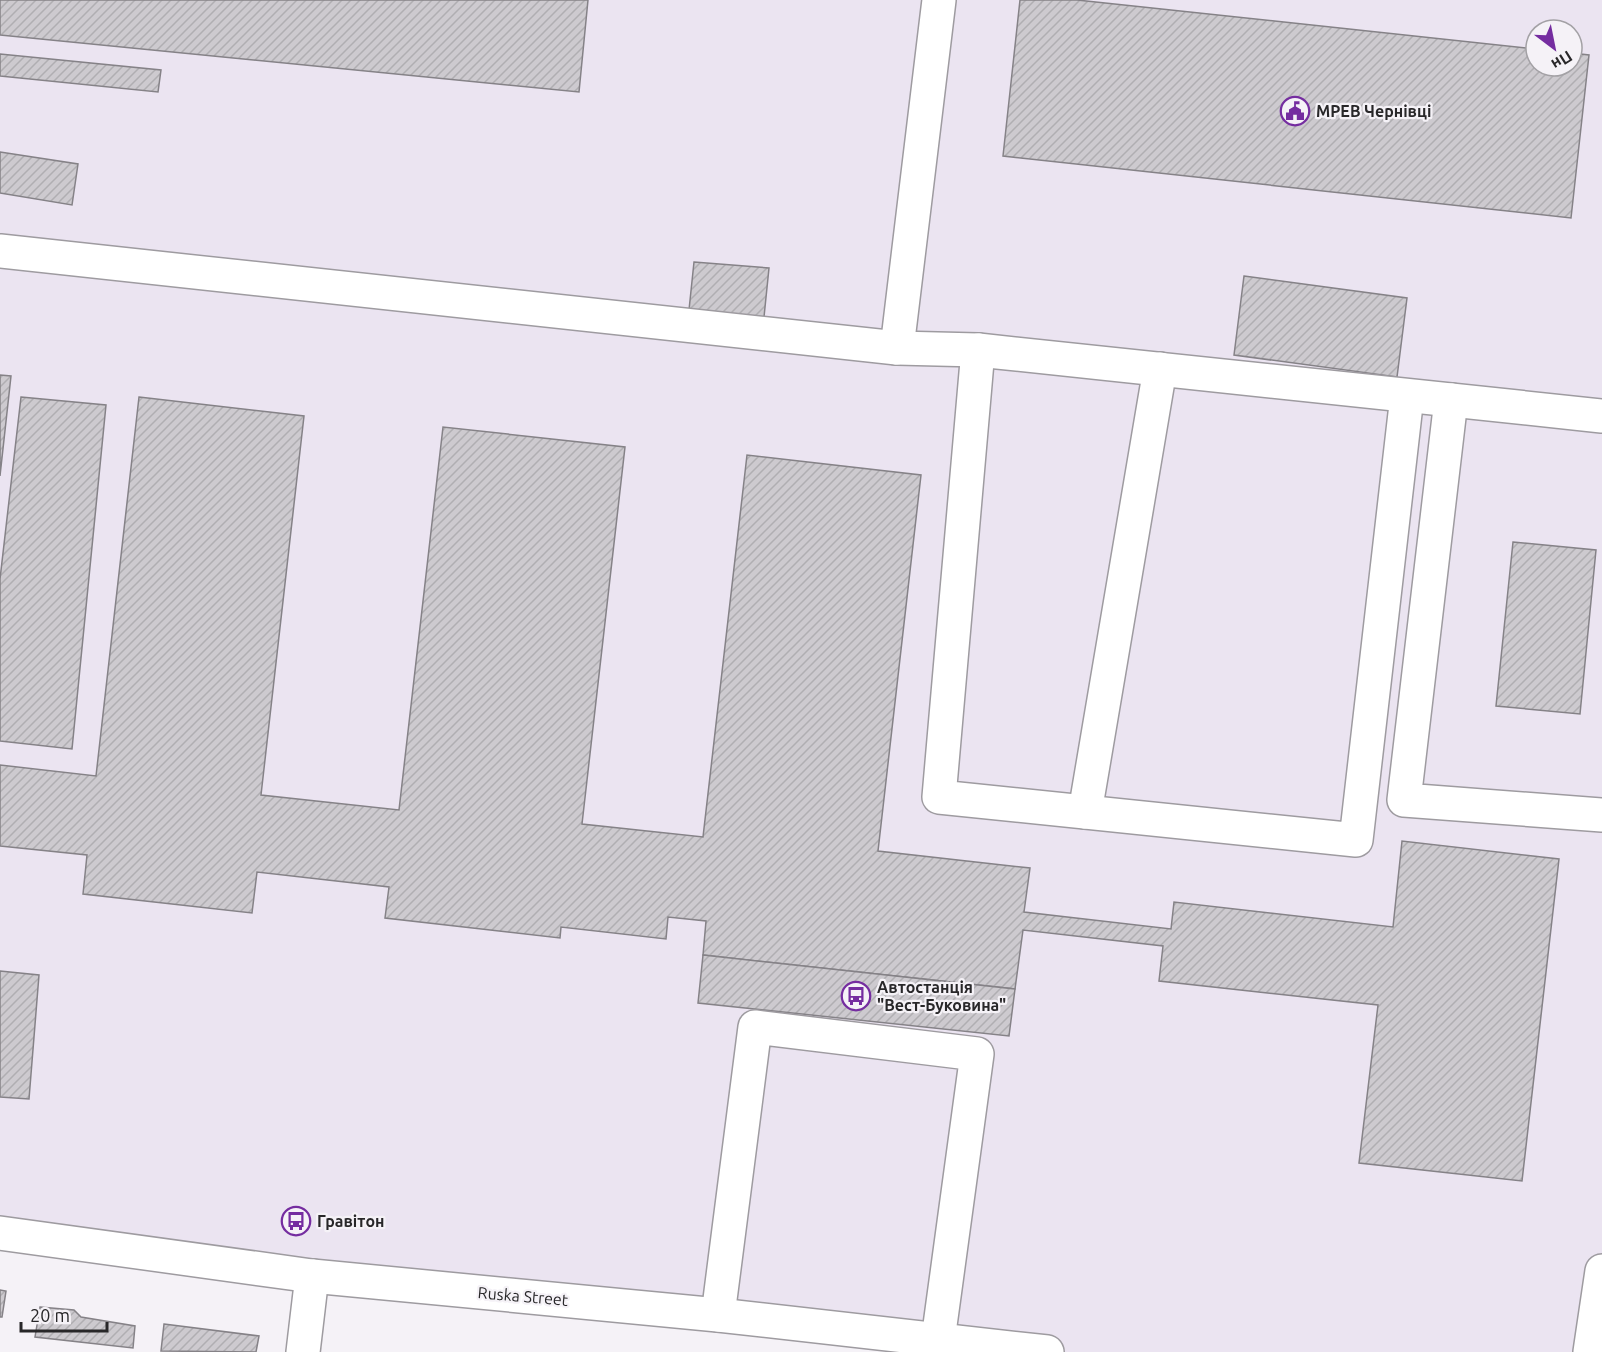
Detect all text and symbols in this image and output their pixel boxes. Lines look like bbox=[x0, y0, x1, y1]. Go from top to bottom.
north arrow bbox=[1524, 18, 1584, 78]
text: Пн bbox=[1548, 48, 1576, 74]
public building icon: МРЕВ Чернівці bbox=[1279, 95, 1311, 127]
place label: МРЕВ Чернівці bbox=[1316, 102, 1431, 120]
place label: Автостанція "Вест-Буковина" bbox=[877, 978, 1006, 1014]
bus stop icon: Автостанція "Вест-Буковина" bbox=[840, 980, 872, 1012]
bus stop icon: Гравітон bbox=[280, 1205, 312, 1237]
place label: Гравітон bbox=[317, 1212, 384, 1230]
street label: Ruska Street bbox=[477, 1283, 570, 1309]
scale bar bbox=[21, 1295, 106, 1333]
text: 20 m bbox=[30, 1305, 70, 1325]

